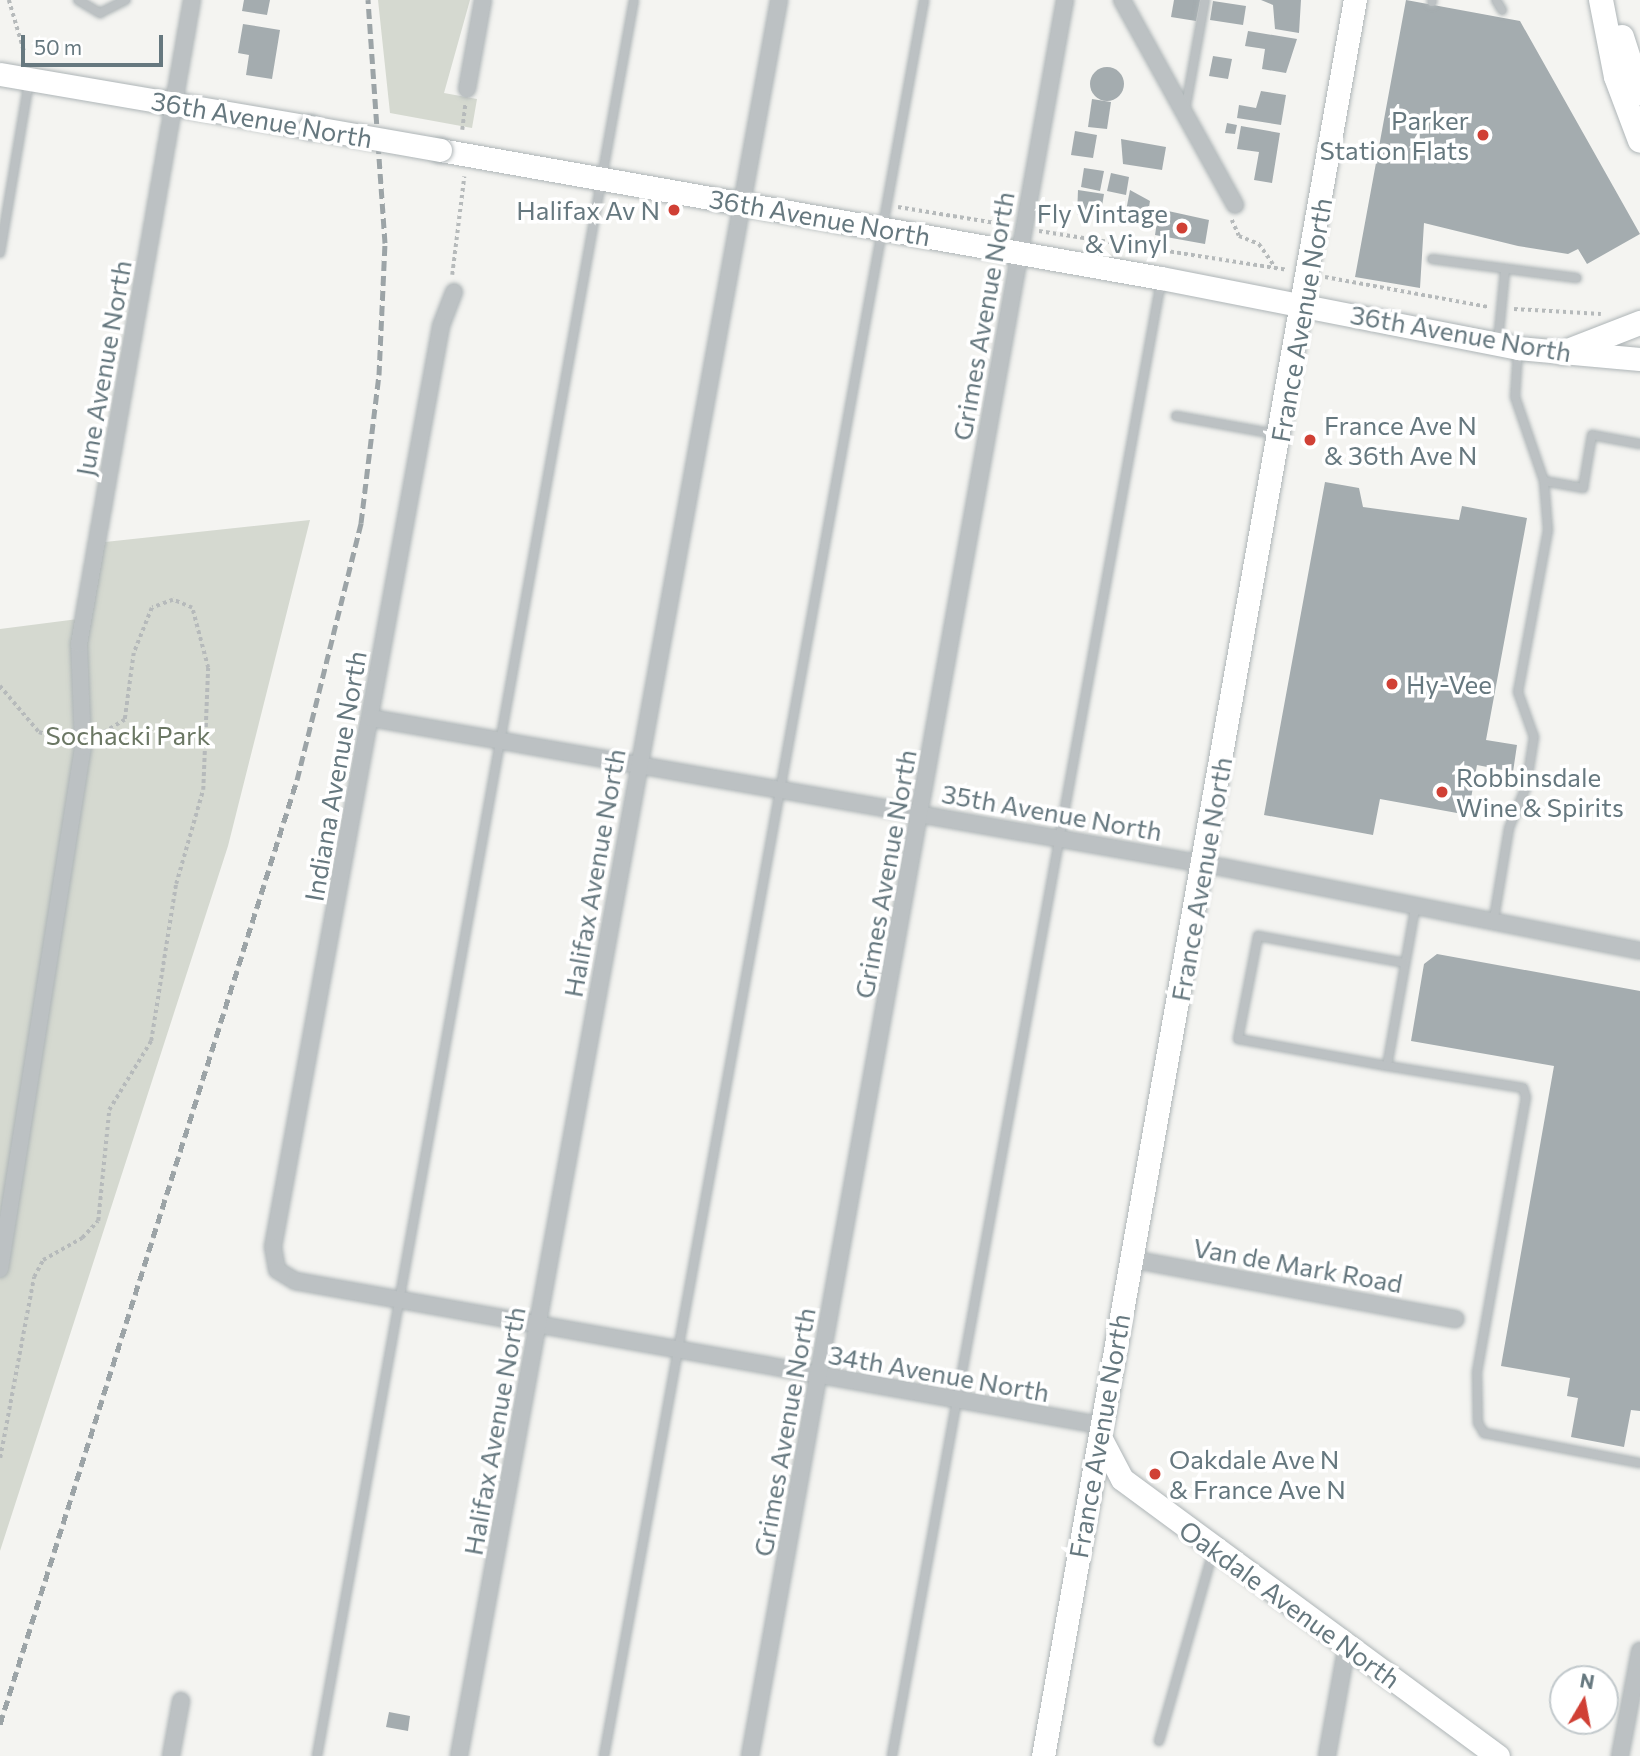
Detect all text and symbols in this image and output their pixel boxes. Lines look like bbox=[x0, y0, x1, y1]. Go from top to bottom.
scale bar bbox=[24, 21, 166, 65]
text: 50 m bbox=[34, 34, 82, 59]
street label: 36th Avenue North bbox=[149, 84, 375, 154]
place label: Parker Station Flats bbox=[1319, 104, 1469, 166]
marker: Parker Station Flats bbox=[1475, 127, 1491, 143]
street label: 36th Avenue North bbox=[707, 182, 933, 252]
street label: Grimes Avenue North bbox=[946, 189, 1020, 443]
place label: Halifax Av N bbox=[516, 194, 660, 226]
street label: France Avenue North bbox=[1264, 195, 1338, 445]
place label: Fly Vintage & Vinyl bbox=[1037, 197, 1168, 258]
marker: Halifax Av N bbox=[666, 202, 682, 218]
marker: Fly Vintage & Vinyl bbox=[1174, 220, 1190, 236]
street label: June Avenue North bbox=[69, 258, 137, 478]
street label: 36th Avenue North bbox=[1348, 298, 1574, 368]
place label: France Ave N & 36th Ave N bbox=[1324, 409, 1477, 471]
marker: France Ave N & 36th Ave N bbox=[1302, 432, 1318, 448]
street label: Indiana Avenue North bbox=[298, 648, 372, 904]
place label: Hy-Vee bbox=[1406, 668, 1492, 700]
marker: Hy-Vee bbox=[1384, 676, 1400, 692]
park label: Sochacki Park bbox=[45, 719, 211, 751]
street label: Halifax Avenue North bbox=[557, 746, 631, 1000]
street label: Grimes Avenue North bbox=[848, 747, 922, 1001]
street label: France Avenue North bbox=[1164, 754, 1238, 1004]
place label: Robbinsdale Wine & Spirits bbox=[1456, 761, 1624, 822]
street label: 35th Avenue North bbox=[939, 777, 1165, 847]
marker: Robbinsdale Wine & Spirits bbox=[1434, 784, 1450, 800]
street label: Van de Mark Road bbox=[1191, 1231, 1405, 1299]
street label: Halifax Avenue North bbox=[457, 1304, 531, 1558]
street label: Grimes Avenue North bbox=[747, 1305, 821, 1559]
street label: France Avenue North bbox=[1062, 1311, 1136, 1561]
street label: 34th Avenue North bbox=[826, 1338, 1052, 1408]
place label: Oakdale Ave N & France Ave N bbox=[1169, 1443, 1346, 1504]
marker: Oakdale Ave N & France Ave N bbox=[1147, 1466, 1163, 1482]
street label: Oakdale Avenue North bbox=[1174, 1513, 1406, 1695]
north arrow bbox=[1549, 1665, 1619, 1735]
text: N bbox=[1578, 1668, 1596, 1693]

